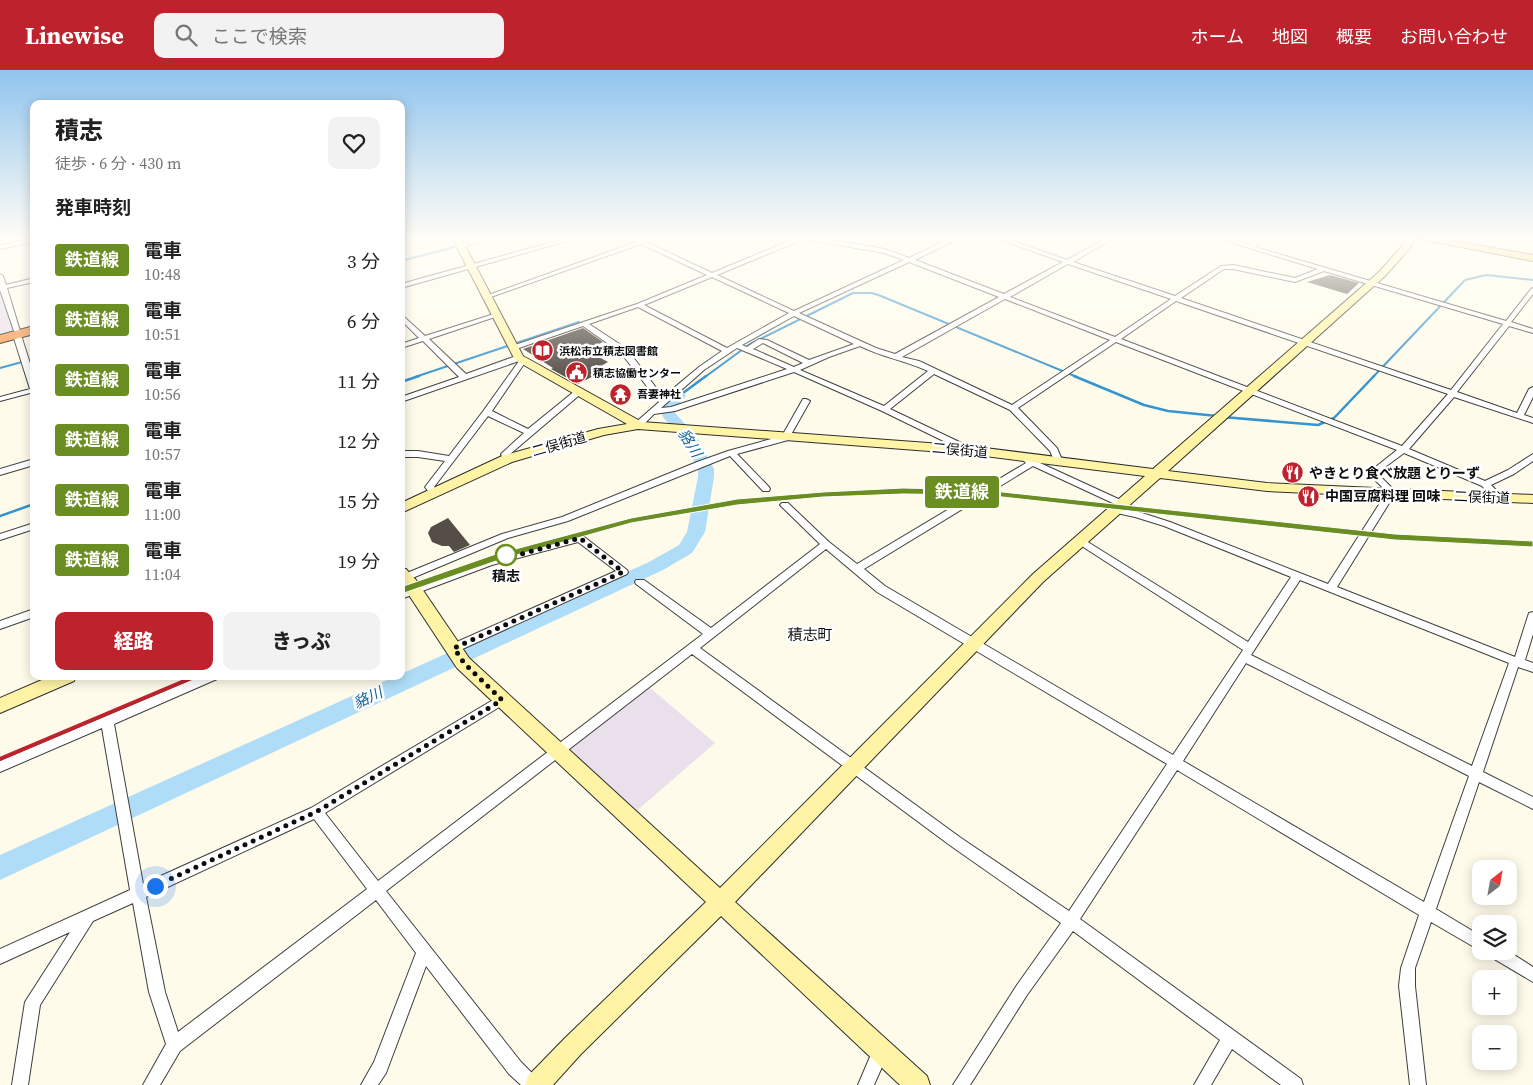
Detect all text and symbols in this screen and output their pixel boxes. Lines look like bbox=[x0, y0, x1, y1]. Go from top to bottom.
search box bbox=[154, 13, 504, 58]
text: Linewise bbox=[25, 19, 124, 52]
icon: search bbox=[172, 21, 200, 49]
text: ここで検索 bbox=[212, 23, 307, 49]
text: ホーム bbox=[1191, 24, 1244, 49]
text: 地図 bbox=[1272, 24, 1308, 49]
text: 概要 bbox=[1336, 24, 1372, 49]
text: お問い合わせ bbox=[1400, 24, 1508, 49]
text: 積志 bbox=[55, 114, 103, 147]
button: heart bbox=[328, 117, 380, 169]
text: 徒歩 · 6 分 · 430 m bbox=[55, 152, 181, 174]
text: 発車時刻 bbox=[55, 194, 131, 220]
text: 電車 bbox=[144, 237, 182, 263]
text: 鉄道線 bbox=[65, 247, 119, 272]
text: 3 分 bbox=[347, 248, 380, 274]
text: 10:48 bbox=[144, 263, 181, 285]
text: 電車 bbox=[144, 297, 182, 323]
text: 鉄道線 bbox=[65, 307, 119, 332]
text: 6 分 bbox=[347, 308, 380, 334]
text: 10:51 bbox=[144, 323, 181, 345]
library icon: 浜松市立積志図書館 bbox=[531, 339, 555, 363]
place label: 浜松市立積志図書館 bbox=[559, 344, 658, 359]
text: 電車 bbox=[144, 357, 182, 383]
public building icon: 積志協働センター bbox=[565, 361, 589, 385]
place label: 積志協働センター bbox=[593, 366, 681, 381]
text: 鉄道線 bbox=[65, 367, 119, 392]
text: 11 分 bbox=[338, 368, 380, 394]
temple icon: 吾妻神社 bbox=[609, 382, 633, 406]
text: 10:56 bbox=[144, 383, 181, 405]
place label: 吾妻神社 bbox=[637, 387, 681, 402]
text: 電車 bbox=[144, 417, 182, 443]
water label: 貉川 bbox=[674, 424, 708, 463]
text: 鉄道線 bbox=[65, 427, 119, 452]
street label: 二俣街道 bbox=[529, 427, 589, 461]
text: 12 分 bbox=[338, 428, 380, 454]
street label: 二俣街道 bbox=[931, 438, 989, 462]
text: 10:57 bbox=[144, 443, 181, 465]
restaurant icon: やきとり食べ放題 とりーず bbox=[1281, 461, 1305, 485]
place label: やきとり食べ放題 とりーず bbox=[1309, 463, 1480, 483]
line badge: 鉄道線 bbox=[933, 476, 991, 508]
text: 電車 bbox=[144, 477, 182, 503]
text: 鉄道線 bbox=[935, 479, 989, 504]
restaurant icon: 中国豆腐料理 回味 bbox=[1297, 484, 1321, 508]
place label: 中国豆腐料理 回味 bbox=[1325, 486, 1441, 506]
street label: 二俣街道 bbox=[1454, 486, 1510, 508]
text: 鉄道線 bbox=[65, 487, 119, 512]
text: 15 分 bbox=[338, 488, 380, 514]
text: 11:00 bbox=[144, 503, 181, 525]
text: 電車 bbox=[144, 537, 182, 563]
marker: 積志 bbox=[495, 544, 517, 566]
text: 鉄道線 bbox=[65, 547, 119, 572]
text: 19 分 bbox=[338, 548, 380, 574]
text: 11:04 bbox=[144, 563, 181, 585]
place label: 積志 bbox=[492, 566, 520, 586]
button: 経路 bbox=[55, 612, 213, 670]
button: きっぷ bbox=[223, 612, 380, 670]
district label: 積志町 bbox=[787, 624, 833, 645]
water label: 貉川 bbox=[350, 681, 388, 713]
north arrow bbox=[1472, 860, 1518, 905]
map controls bbox=[1472, 860, 1517, 1070]
your location bbox=[143, 874, 168, 899]
button: layers bbox=[1472, 915, 1517, 960]
button: + bbox=[1472, 970, 1517, 1015]
button: − bbox=[1472, 1025, 1517, 1070]

